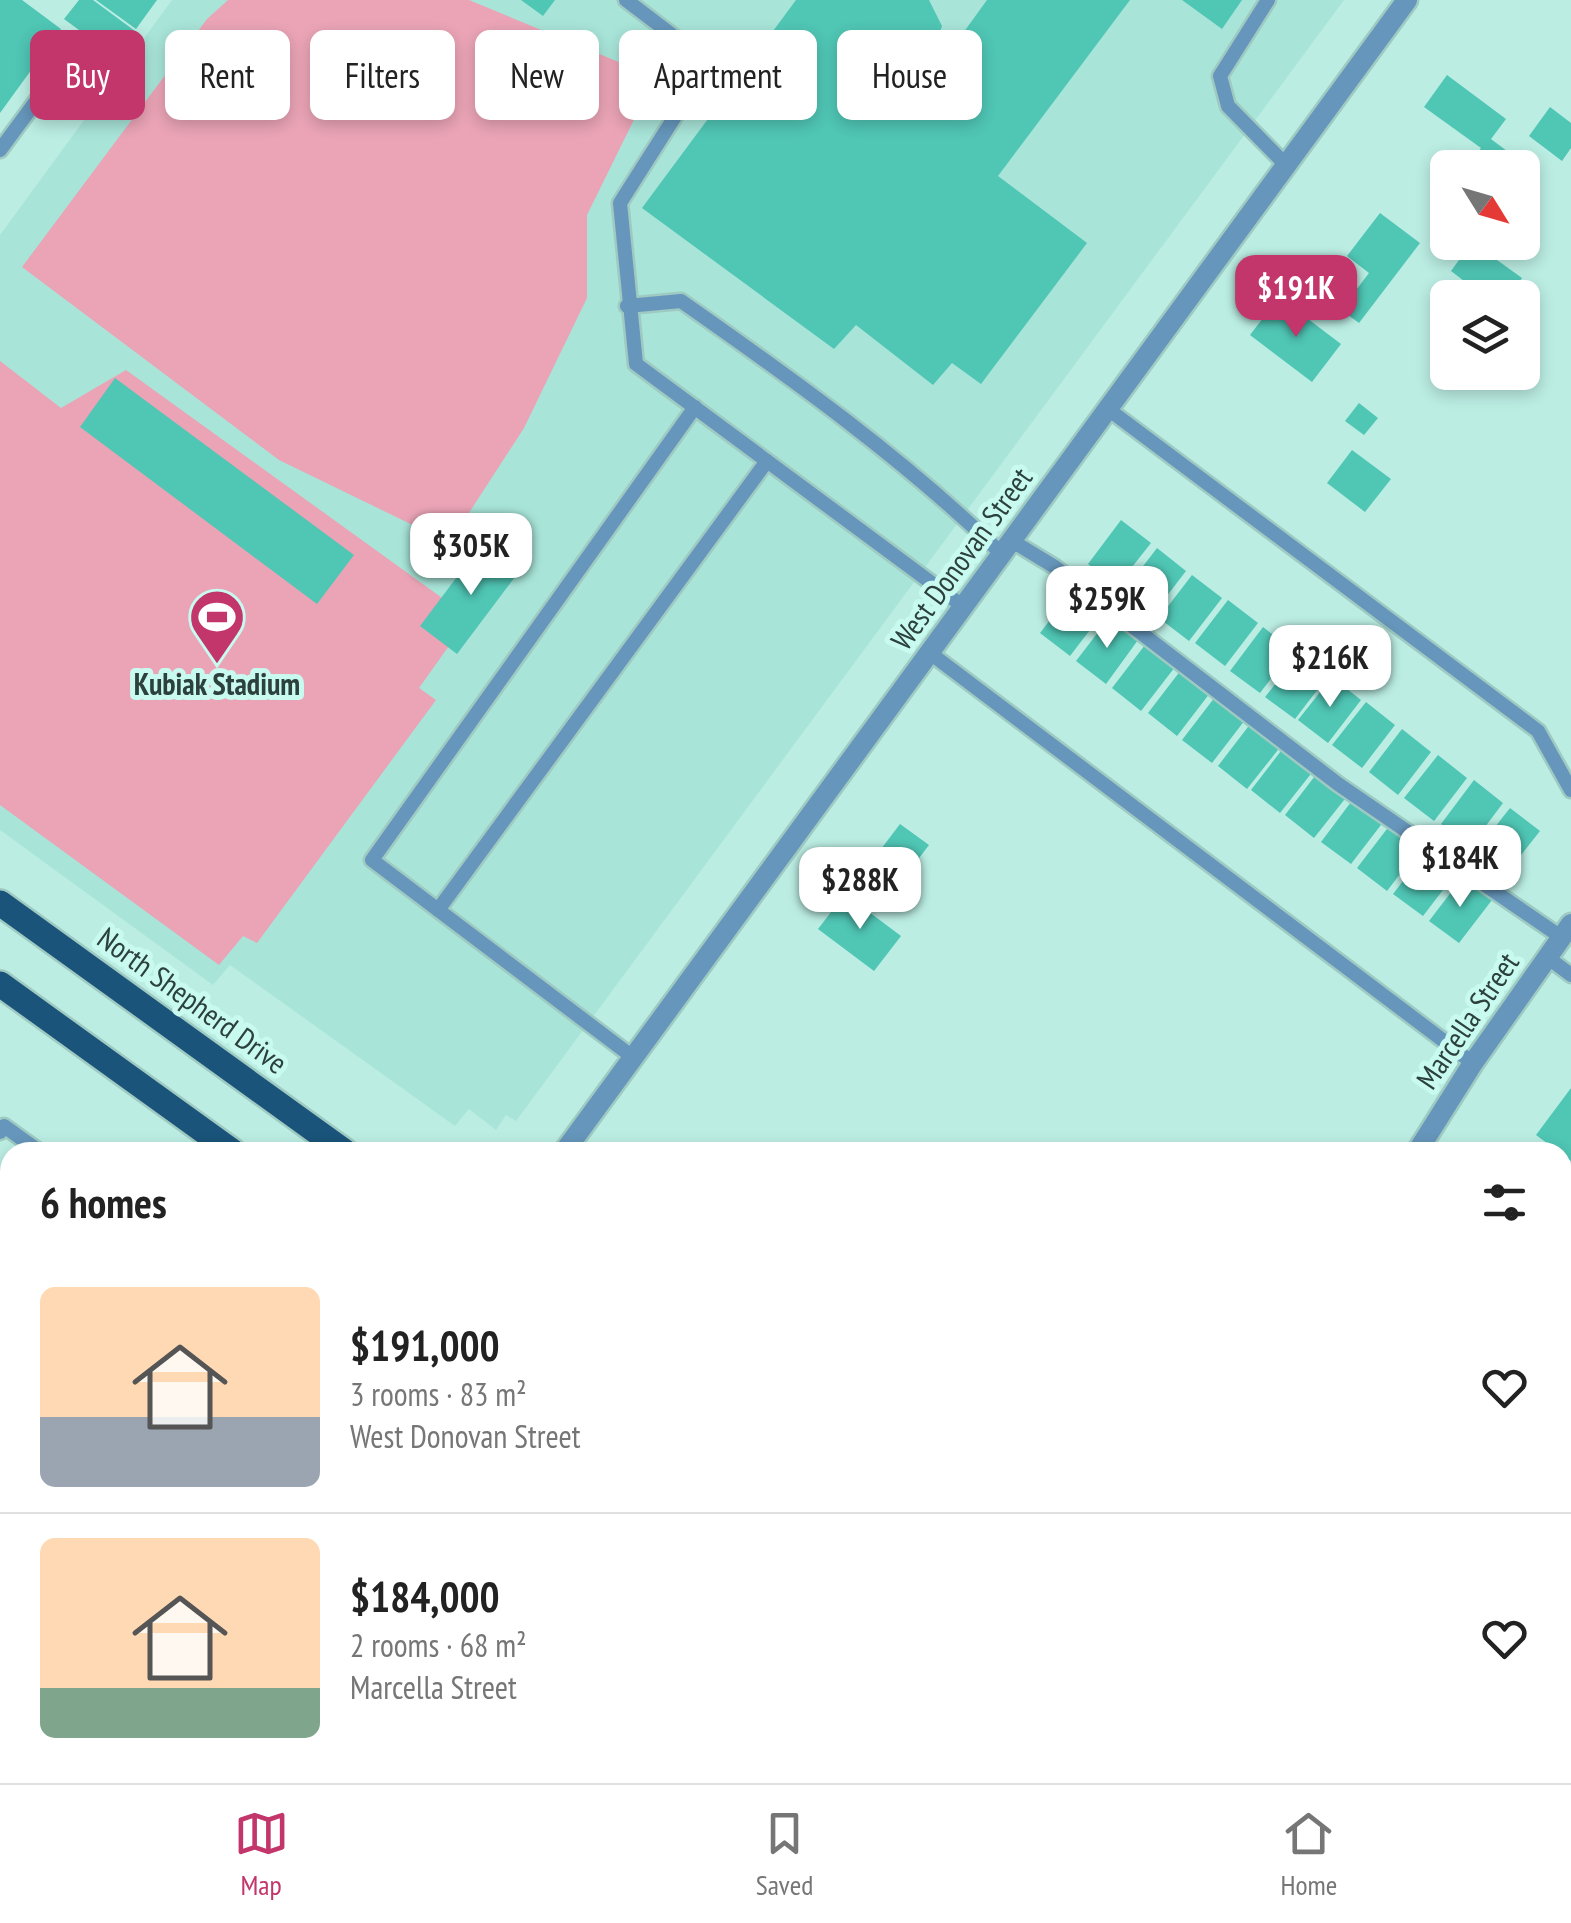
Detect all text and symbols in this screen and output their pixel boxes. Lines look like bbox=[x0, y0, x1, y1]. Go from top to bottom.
chip: Buy bbox=[30, 30, 145, 120]
chip: Rent bbox=[165, 30, 290, 120]
chip: Filters bbox=[310, 30, 455, 120]
chip: New bbox=[475, 30, 599, 120]
chip: Apartment bbox=[619, 30, 817, 120]
chip: House bbox=[837, 30, 982, 120]
north arrow bbox=[1430, 150, 1540, 260]
map controls bbox=[1430, 150, 1540, 390]
pin: $191K bbox=[1226, 255, 1366, 340]
text: $191K bbox=[1257, 266, 1335, 308]
button: layers bbox=[1430, 280, 1540, 390]
street label: West Donovan Street bbox=[882, 459, 1040, 657]
pin: $305K bbox=[401, 513, 541, 598]
text: $305K bbox=[432, 524, 510, 566]
pin: $259K bbox=[1037, 566, 1177, 651]
text: $259K bbox=[1068, 577, 1146, 619]
sports icon: Kubiak Stadium bbox=[187, 587, 247, 666]
pin: $216K bbox=[1260, 625, 1400, 710]
text: $216K bbox=[1291, 636, 1369, 678]
place label: Kubiak Stadium bbox=[134, 664, 300, 703]
pin: $184K bbox=[1390, 825, 1530, 910]
text: $184K bbox=[1421, 836, 1499, 878]
pin: $288K bbox=[790, 847, 930, 932]
text: $288K bbox=[821, 858, 899, 900]
street label: North Shepherd Drive bbox=[90, 918, 295, 1082]
street label: Marcella Street bbox=[1407, 944, 1527, 1096]
text: 6 homes bbox=[40, 1175, 167, 1230]
icon: filters bbox=[1477, 1175, 1532, 1230]
text: $191,000 bbox=[350, 1318, 500, 1373]
icon: home bbox=[120, 1327, 240, 1447]
icon: heart bbox=[1477, 1360, 1532, 1415]
text: 3 rooms · 83 m² bbox=[350, 1373, 527, 1415]
text: West Donovan Street bbox=[350, 1415, 580, 1457]
text: $184,000 bbox=[350, 1569, 500, 1624]
icon: home bbox=[120, 1578, 240, 1698]
icon: heart bbox=[1477, 1611, 1532, 1666]
text: 2 rooms · 68 m² bbox=[350, 1624, 527, 1666]
text: Marcella Street bbox=[350, 1666, 517, 1708]
tab: Map bbox=[234, 1806, 289, 1903]
tab: Saved bbox=[756, 1806, 813, 1903]
tab: Home bbox=[1281, 1806, 1337, 1903]

